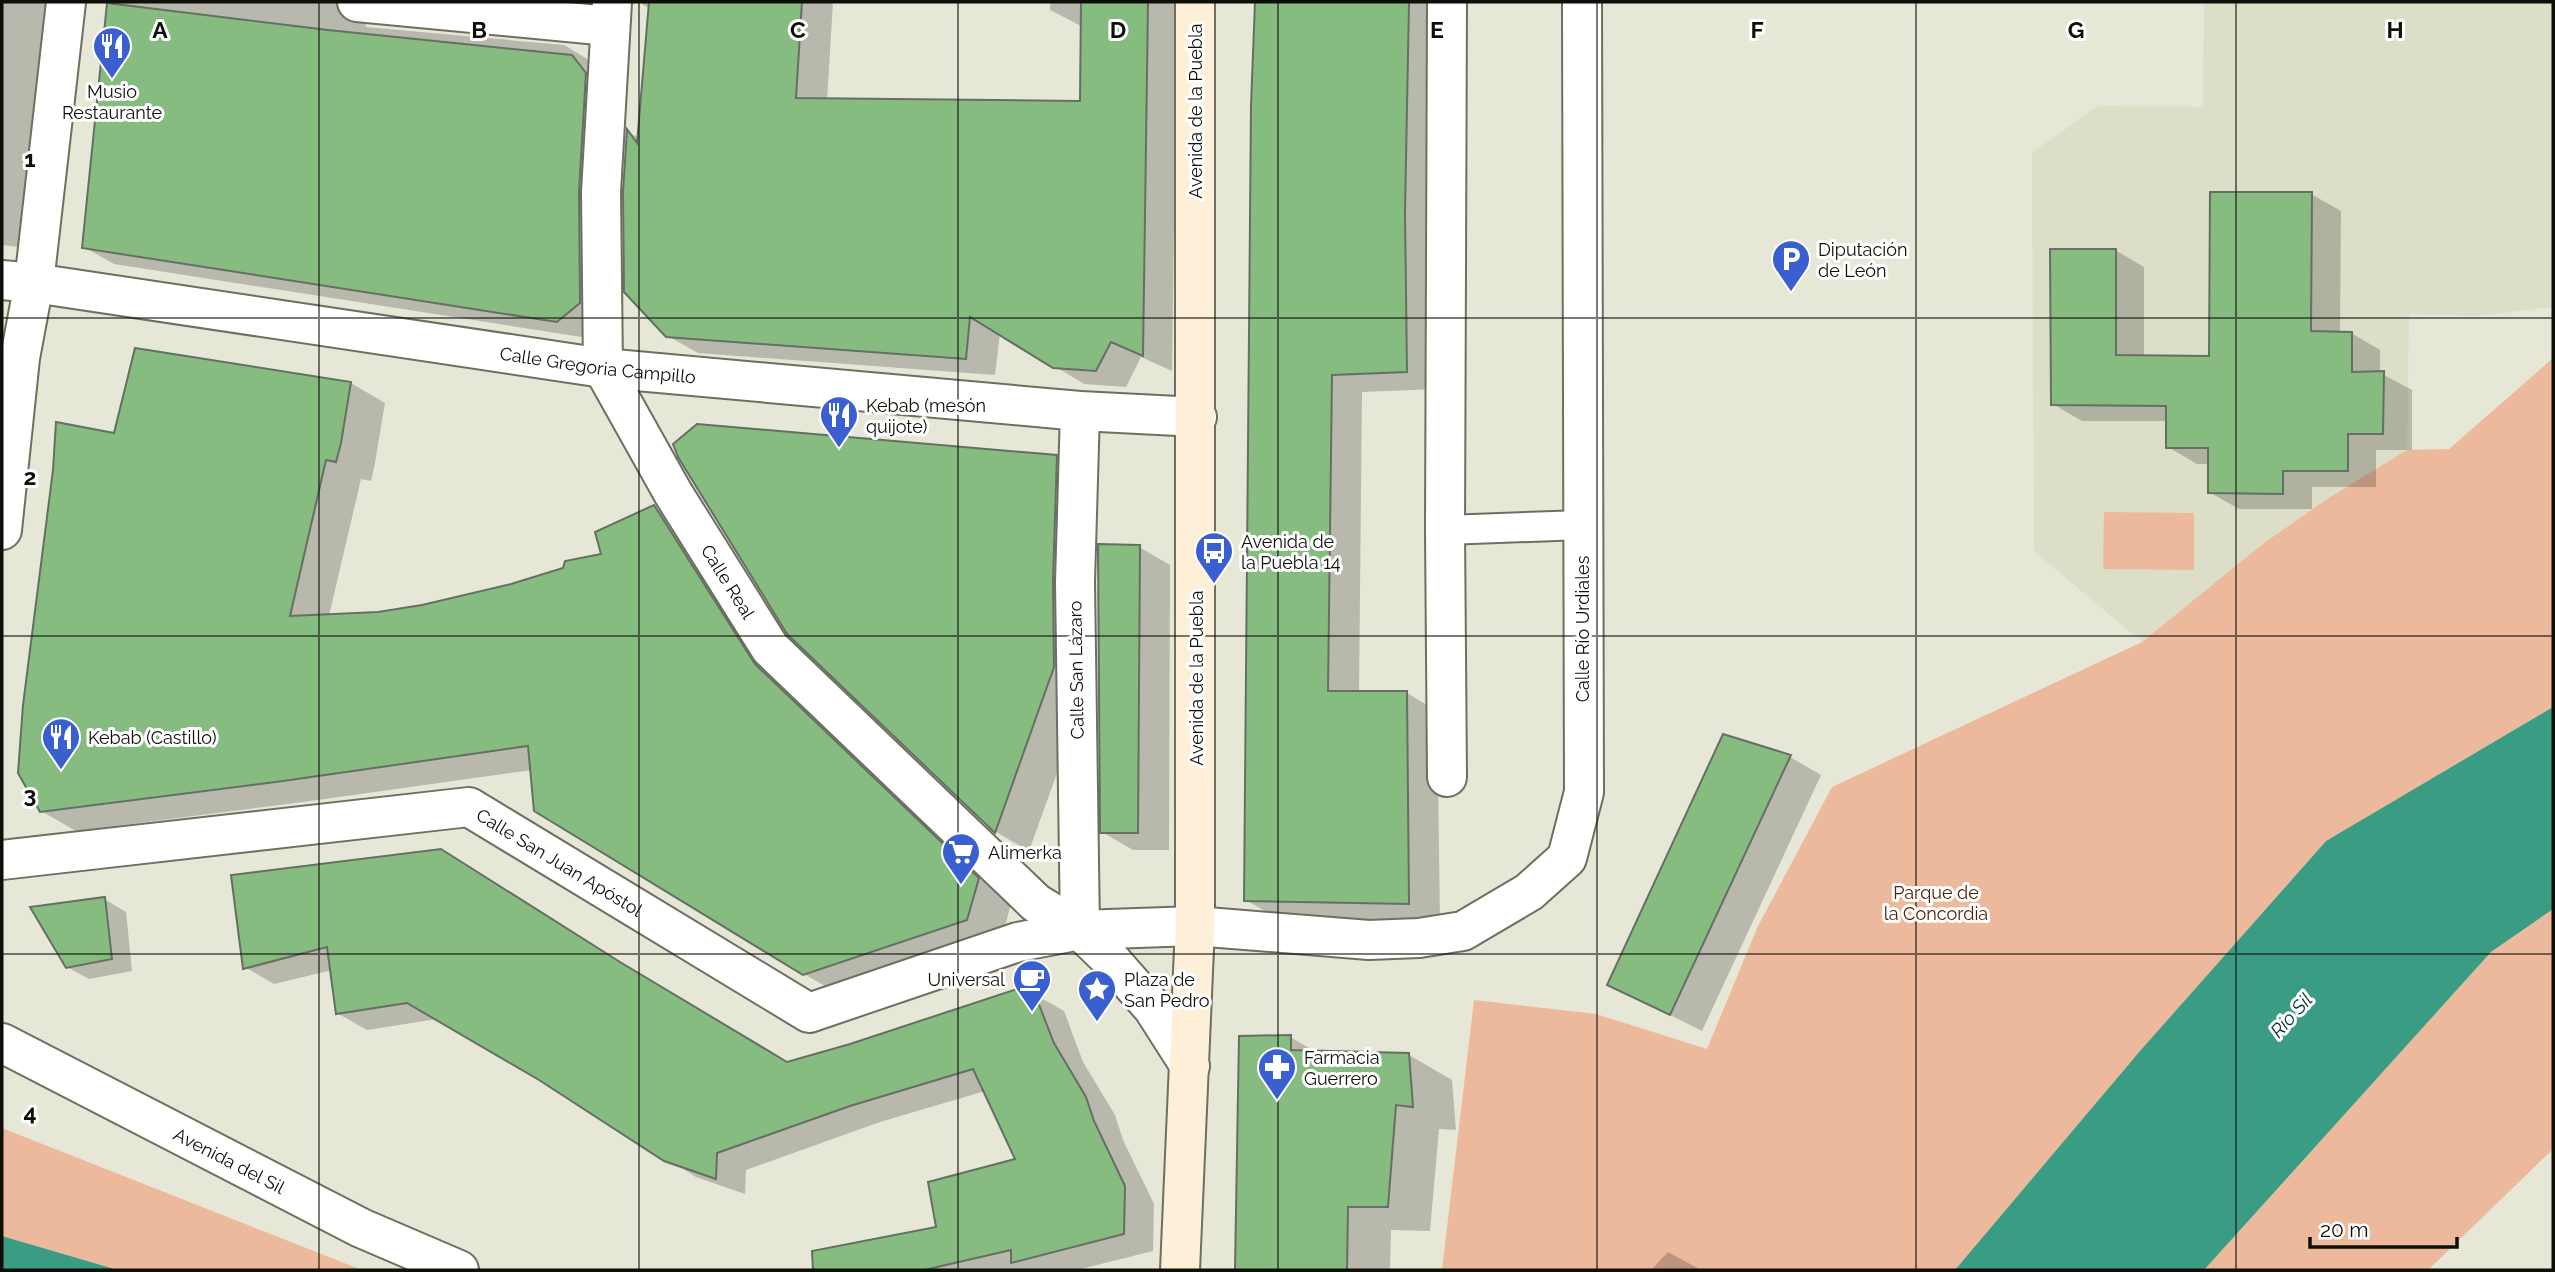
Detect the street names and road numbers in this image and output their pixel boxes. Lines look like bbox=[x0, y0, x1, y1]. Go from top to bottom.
street label: Avenida de la Puebla bbox=[1185, 23, 1206, 199]
street label: Calle Gregoria Campillo bbox=[498, 342, 697, 387]
street label: Calle Real bbox=[697, 540, 760, 623]
street label: Calle Río Urdiales bbox=[1572, 555, 1593, 702]
street label: Avenida de la Puebla bbox=[1186, 590, 1207, 766]
street label: Calle San Lázaro bbox=[1064, 600, 1088, 739]
street label: Calle San Juan Apóstol bbox=[473, 804, 647, 920]
street label: Avenida del Sil bbox=[171, 1123, 289, 1198]

